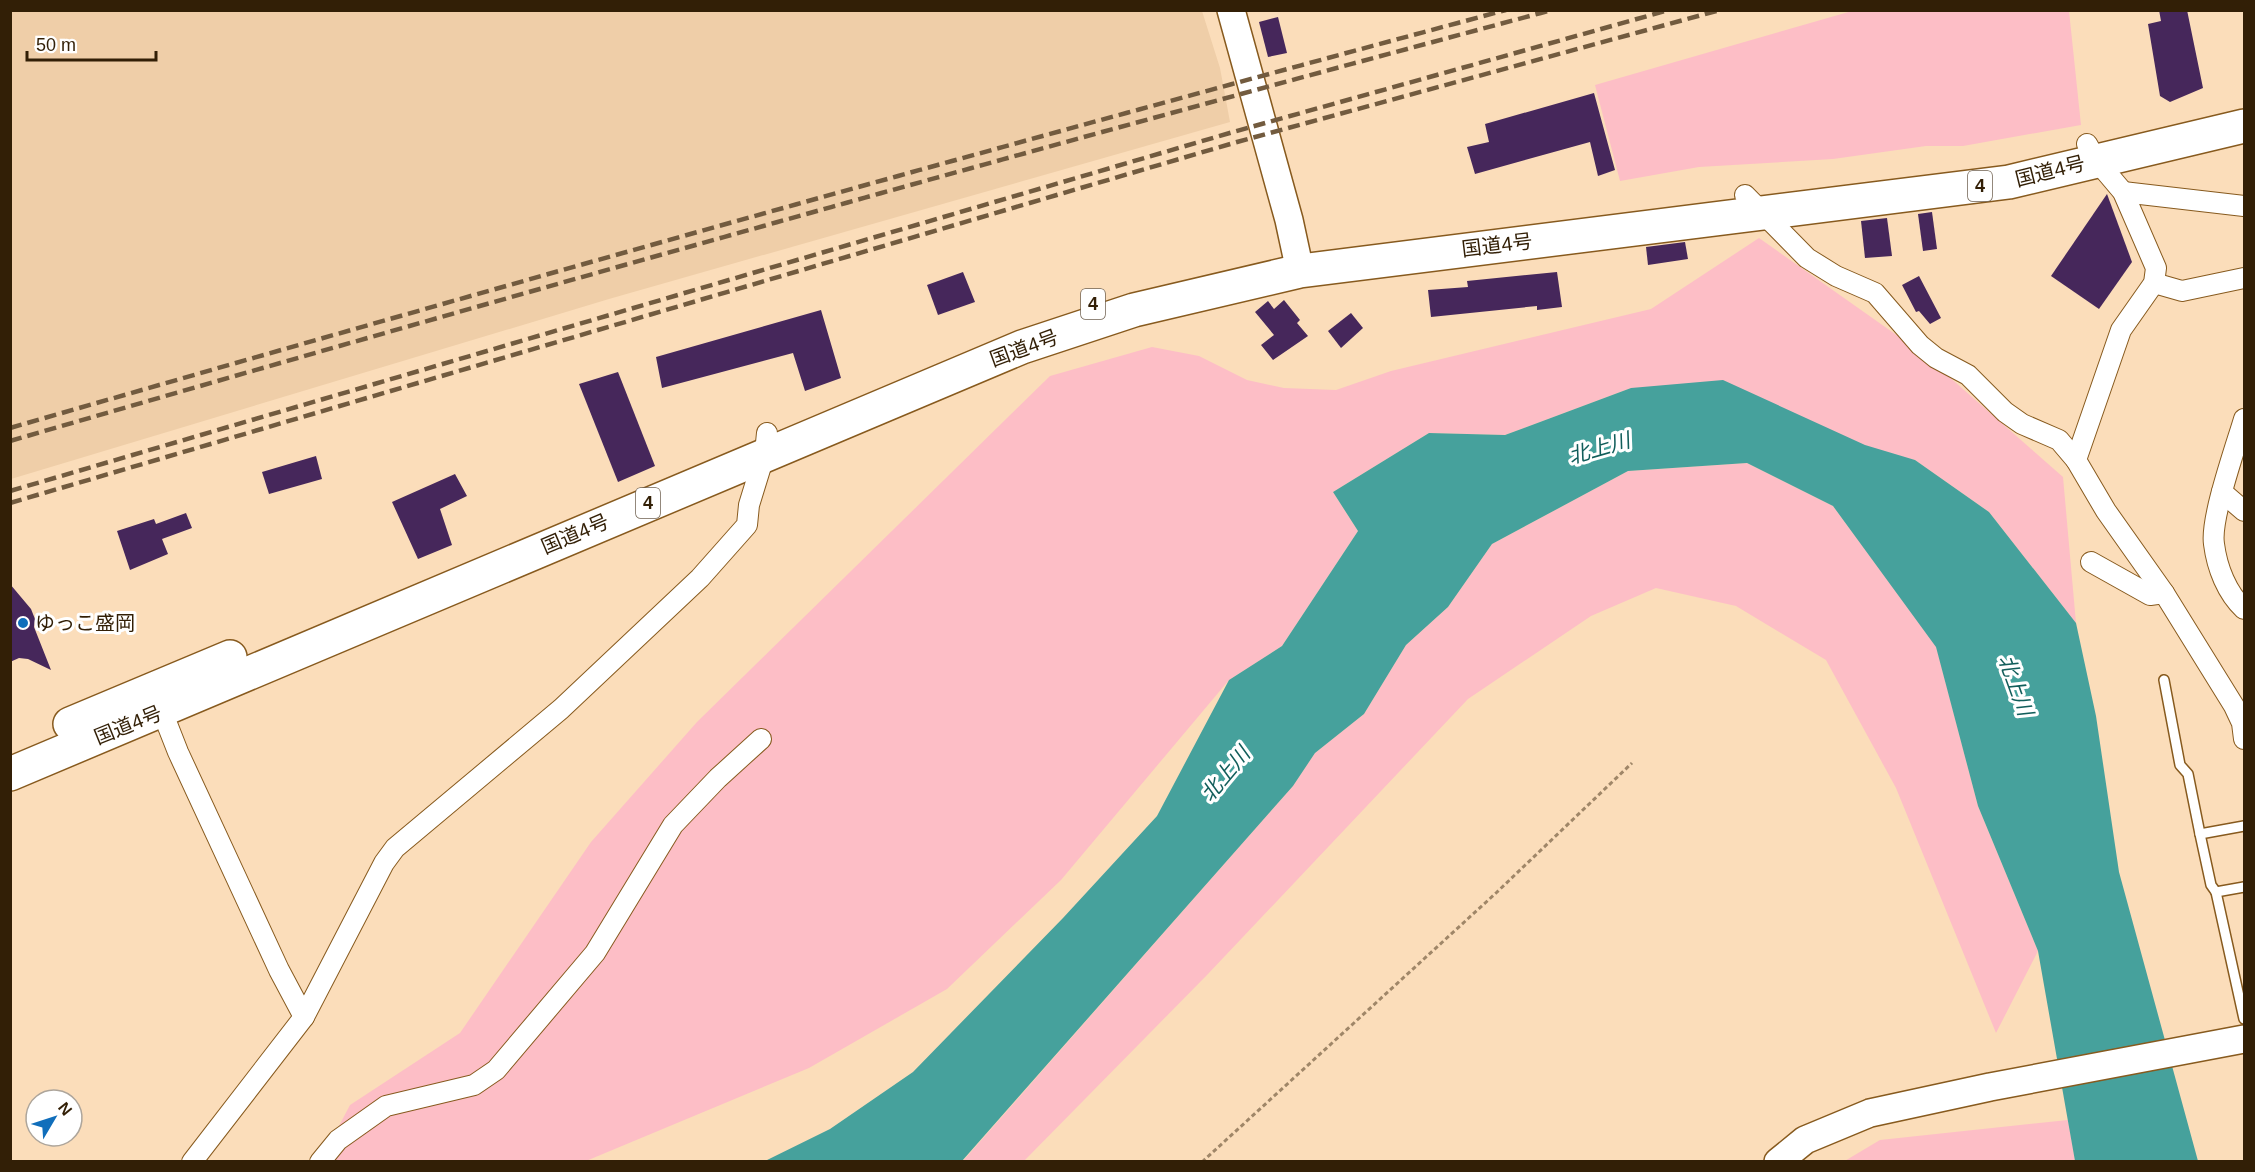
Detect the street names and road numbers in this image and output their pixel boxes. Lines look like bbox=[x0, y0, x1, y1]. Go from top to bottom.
street label: 国道4号 bbox=[2013, 152, 2087, 190]
road number: 4 bbox=[1968, 171, 1992, 201]
street label: 国道4号 bbox=[1460, 230, 1534, 260]
road number: 4 bbox=[1081, 289, 1105, 319]
street label: 国道4号 bbox=[987, 326, 1061, 370]
road number: 4 bbox=[636, 488, 660, 518]
street label: 国道4号 bbox=[538, 510, 612, 558]
street label: 国道4号 bbox=[91, 701, 165, 749]

